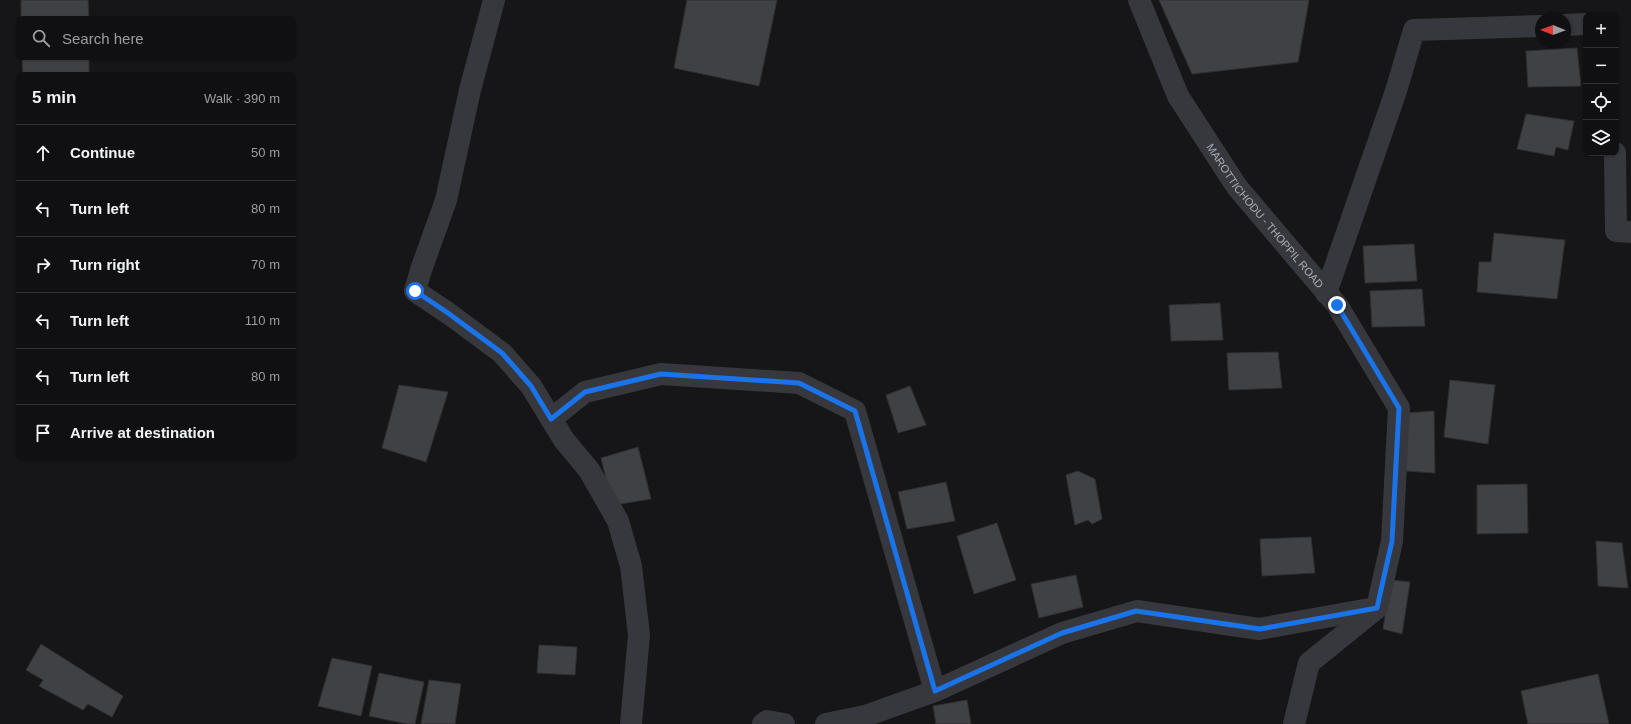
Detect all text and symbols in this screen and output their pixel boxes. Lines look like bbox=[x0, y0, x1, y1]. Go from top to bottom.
north arrow bbox=[1535, 12, 1571, 48]
map controls bbox=[1583, 12, 1619, 156]
button: + bbox=[1583, 12, 1619, 48]
search box bbox=[16, 16, 296, 60]
icon: search bbox=[30, 27, 52, 49]
text: Search here bbox=[62, 30, 144, 47]
button: − bbox=[1583, 48, 1619, 84]
button: locate bbox=[1583, 84, 1619, 120]
text: 5 min bbox=[32, 88, 76, 107]
text: Walk · 390 m bbox=[204, 91, 280, 106]
button: layers bbox=[1583, 120, 1619, 156]
street label: MAROTTICHODU - THOPPIL ROAD bbox=[1204, 141, 1326, 290]
icon: ahead bbox=[32, 142, 54, 164]
text: Continue bbox=[70, 144, 135, 161]
text: 50 m bbox=[251, 145, 280, 160]
icon: left bbox=[32, 198, 54, 220]
text: Turn left bbox=[70, 200, 129, 217]
text: 80 m bbox=[251, 201, 280, 216]
icon: right bbox=[32, 254, 54, 276]
text: Turn right bbox=[70, 256, 140, 273]
text: 70 m bbox=[251, 257, 280, 272]
route start bbox=[406, 282, 424, 300]
route end bbox=[1328, 296, 1346, 314]
icon: left bbox=[32, 310, 54, 332]
text: Turn left bbox=[70, 312, 129, 329]
text: 110 m bbox=[245, 313, 280, 328]
icon: left bbox=[32, 366, 54, 388]
text: Turn left bbox=[70, 368, 129, 385]
text: 80 m bbox=[251, 369, 280, 384]
icon: arrive bbox=[32, 422, 54, 444]
text: Arrive at destination bbox=[70, 424, 215, 441]

